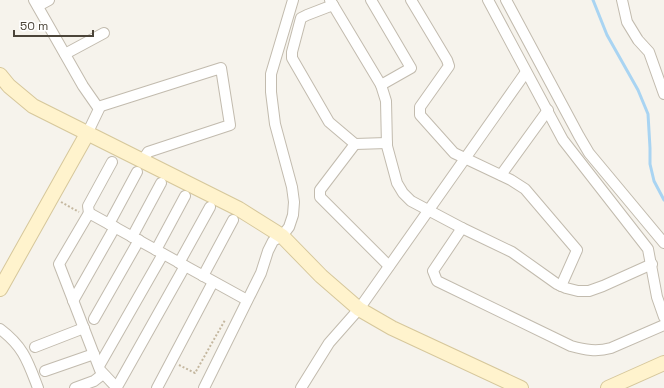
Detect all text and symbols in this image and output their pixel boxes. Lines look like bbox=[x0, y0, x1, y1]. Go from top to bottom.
scale bar bbox=[14, 12, 93, 38]
text: 50 m bbox=[20, 18, 48, 34]

